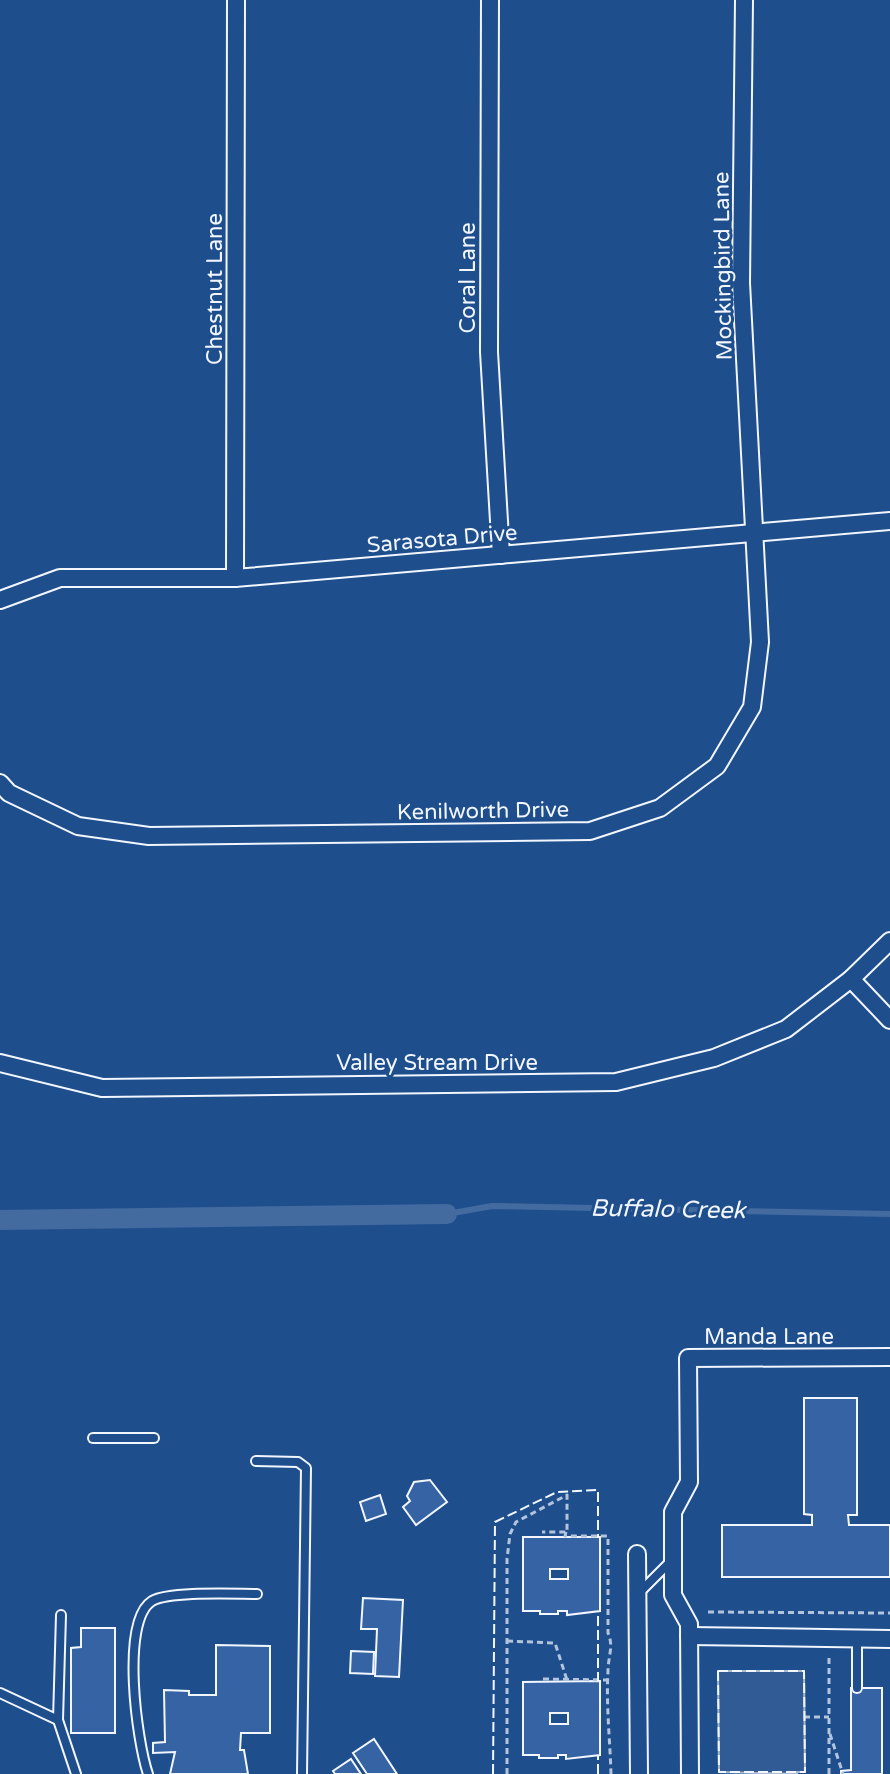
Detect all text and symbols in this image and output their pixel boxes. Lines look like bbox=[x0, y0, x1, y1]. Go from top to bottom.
street label: Mockingbird Lane bbox=[708, 171, 738, 361]
street label: Chestnut Lane bbox=[202, 213, 228, 365]
street label: Coral Lane bbox=[455, 222, 481, 334]
street label: Sarasota Drive bbox=[366, 519, 519, 559]
street label: Kenilworth Drive bbox=[397, 796, 569, 826]
street label: Valley Stream Drive bbox=[336, 1050, 538, 1076]
water label: Buffalo Creek bbox=[590, 1194, 748, 1225]
street label: Manda Lane bbox=[704, 1324, 834, 1350]

